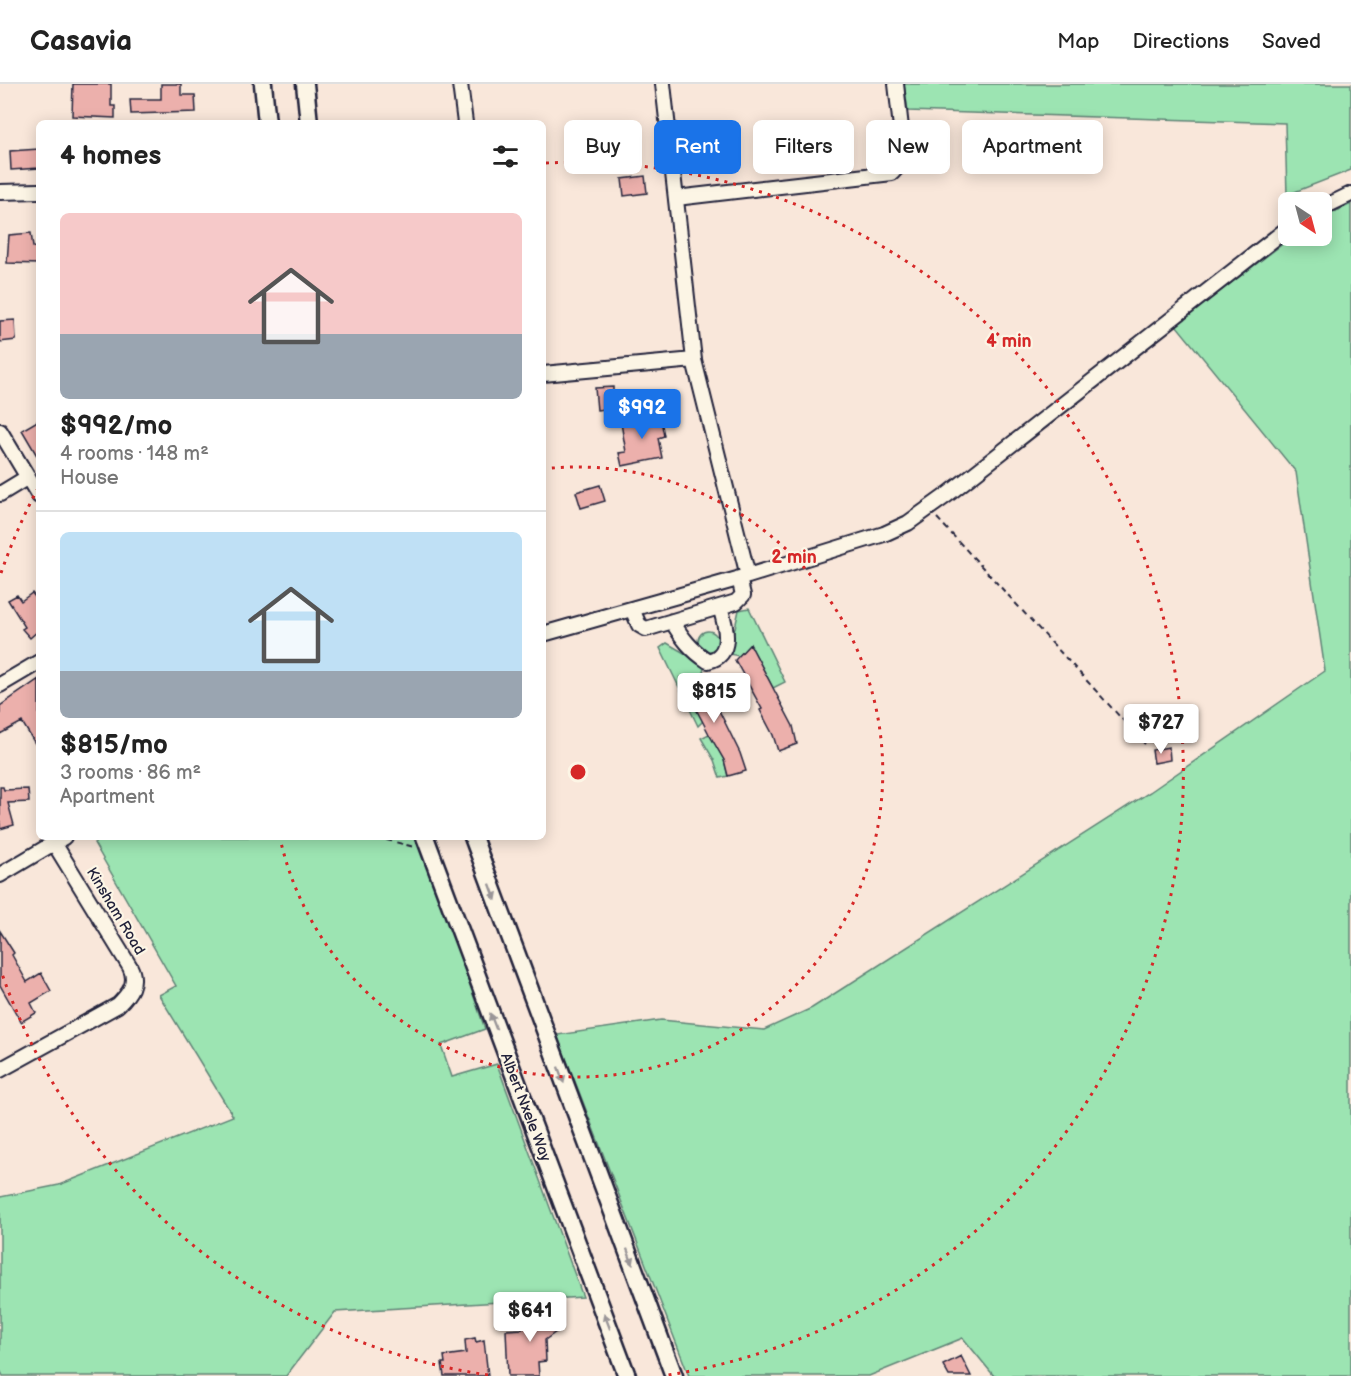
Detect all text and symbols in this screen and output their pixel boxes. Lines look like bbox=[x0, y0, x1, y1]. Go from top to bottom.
text: Casavia bbox=[30, 25, 132, 58]
text: Map bbox=[1057, 29, 1100, 54]
text: Directions bbox=[1133, 29, 1229, 54]
text: Saved bbox=[1262, 29, 1321, 54]
chip: Buy bbox=[564, 120, 642, 174]
chip: Rent bbox=[654, 120, 741, 174]
chip: Filters bbox=[753, 120, 854, 174]
chip: New bbox=[866, 120, 950, 174]
chip: Apartment bbox=[962, 120, 1103, 174]
icon: filters bbox=[489, 140, 522, 173]
text: 4 homes bbox=[60, 141, 161, 172]
north arrow bbox=[1278, 192, 1332, 246]
map controls bbox=[1278, 192, 1332, 246]
icon: home bbox=[237, 252, 345, 360]
text: 4 min bbox=[986, 331, 1032, 352]
pin: $992 bbox=[606, 389, 678, 440]
text: $992 bbox=[618, 396, 666, 420]
text: $992/mo bbox=[60, 411, 172, 442]
text: 4 rooms · 148 m² bbox=[60, 442, 209, 466]
text: House bbox=[60, 466, 119, 490]
text: 2 min bbox=[771, 547, 817, 568]
icon: home bbox=[237, 571, 345, 679]
pin: $815 bbox=[678, 673, 750, 724]
text: $815 bbox=[691, 680, 737, 704]
pin: $727 bbox=[1125, 704, 1197, 755]
text: $727 bbox=[1138, 711, 1184, 735]
text: $815/mo bbox=[60, 730, 168, 761]
text: 3 rooms · 86 m² bbox=[60, 761, 201, 785]
centre of rings bbox=[568, 762, 588, 782]
text: Apartment bbox=[60, 785, 155, 809]
street label: Kinsham Road bbox=[82, 864, 149, 958]
one-way arrow bbox=[489, 883, 499, 901]
one-way arrow bbox=[488, 1012, 498, 1030]
street label: Albert Nxele Way bbox=[496, 1050, 555, 1164]
one-way arrow bbox=[557, 1066, 567, 1084]
one-way arrow bbox=[625, 1249, 635, 1267]
pin: $641 bbox=[494, 1292, 566, 1343]
text: $641 bbox=[507, 1299, 553, 1323]
one-way arrow bbox=[601, 1312, 611, 1330]

